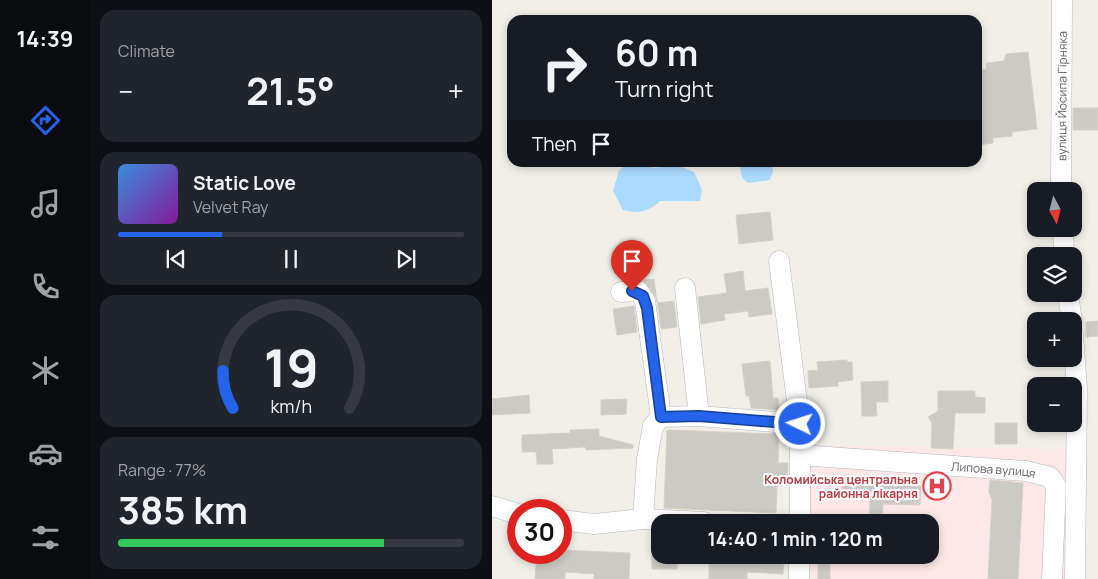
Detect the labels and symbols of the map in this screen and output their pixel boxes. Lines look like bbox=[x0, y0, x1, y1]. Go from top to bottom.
street label: вулиця Йосипа Гірняка bbox=[1053, 31, 1070, 161]
north arrow bbox=[1027, 182, 1082, 238]
pin bbox=[611, 240, 653, 291]
position arrow bbox=[773, 397, 825, 449]
street label: Липова вулиця bbox=[951, 457, 1038, 482]
place label: Коломийська центральна районна лікарня bbox=[764, 471, 918, 502]
hospital icon: Коломийська центральна районна лікарня bbox=[922, 471, 952, 501]
speed limit sign: 30 bbox=[507, 499, 572, 564]

